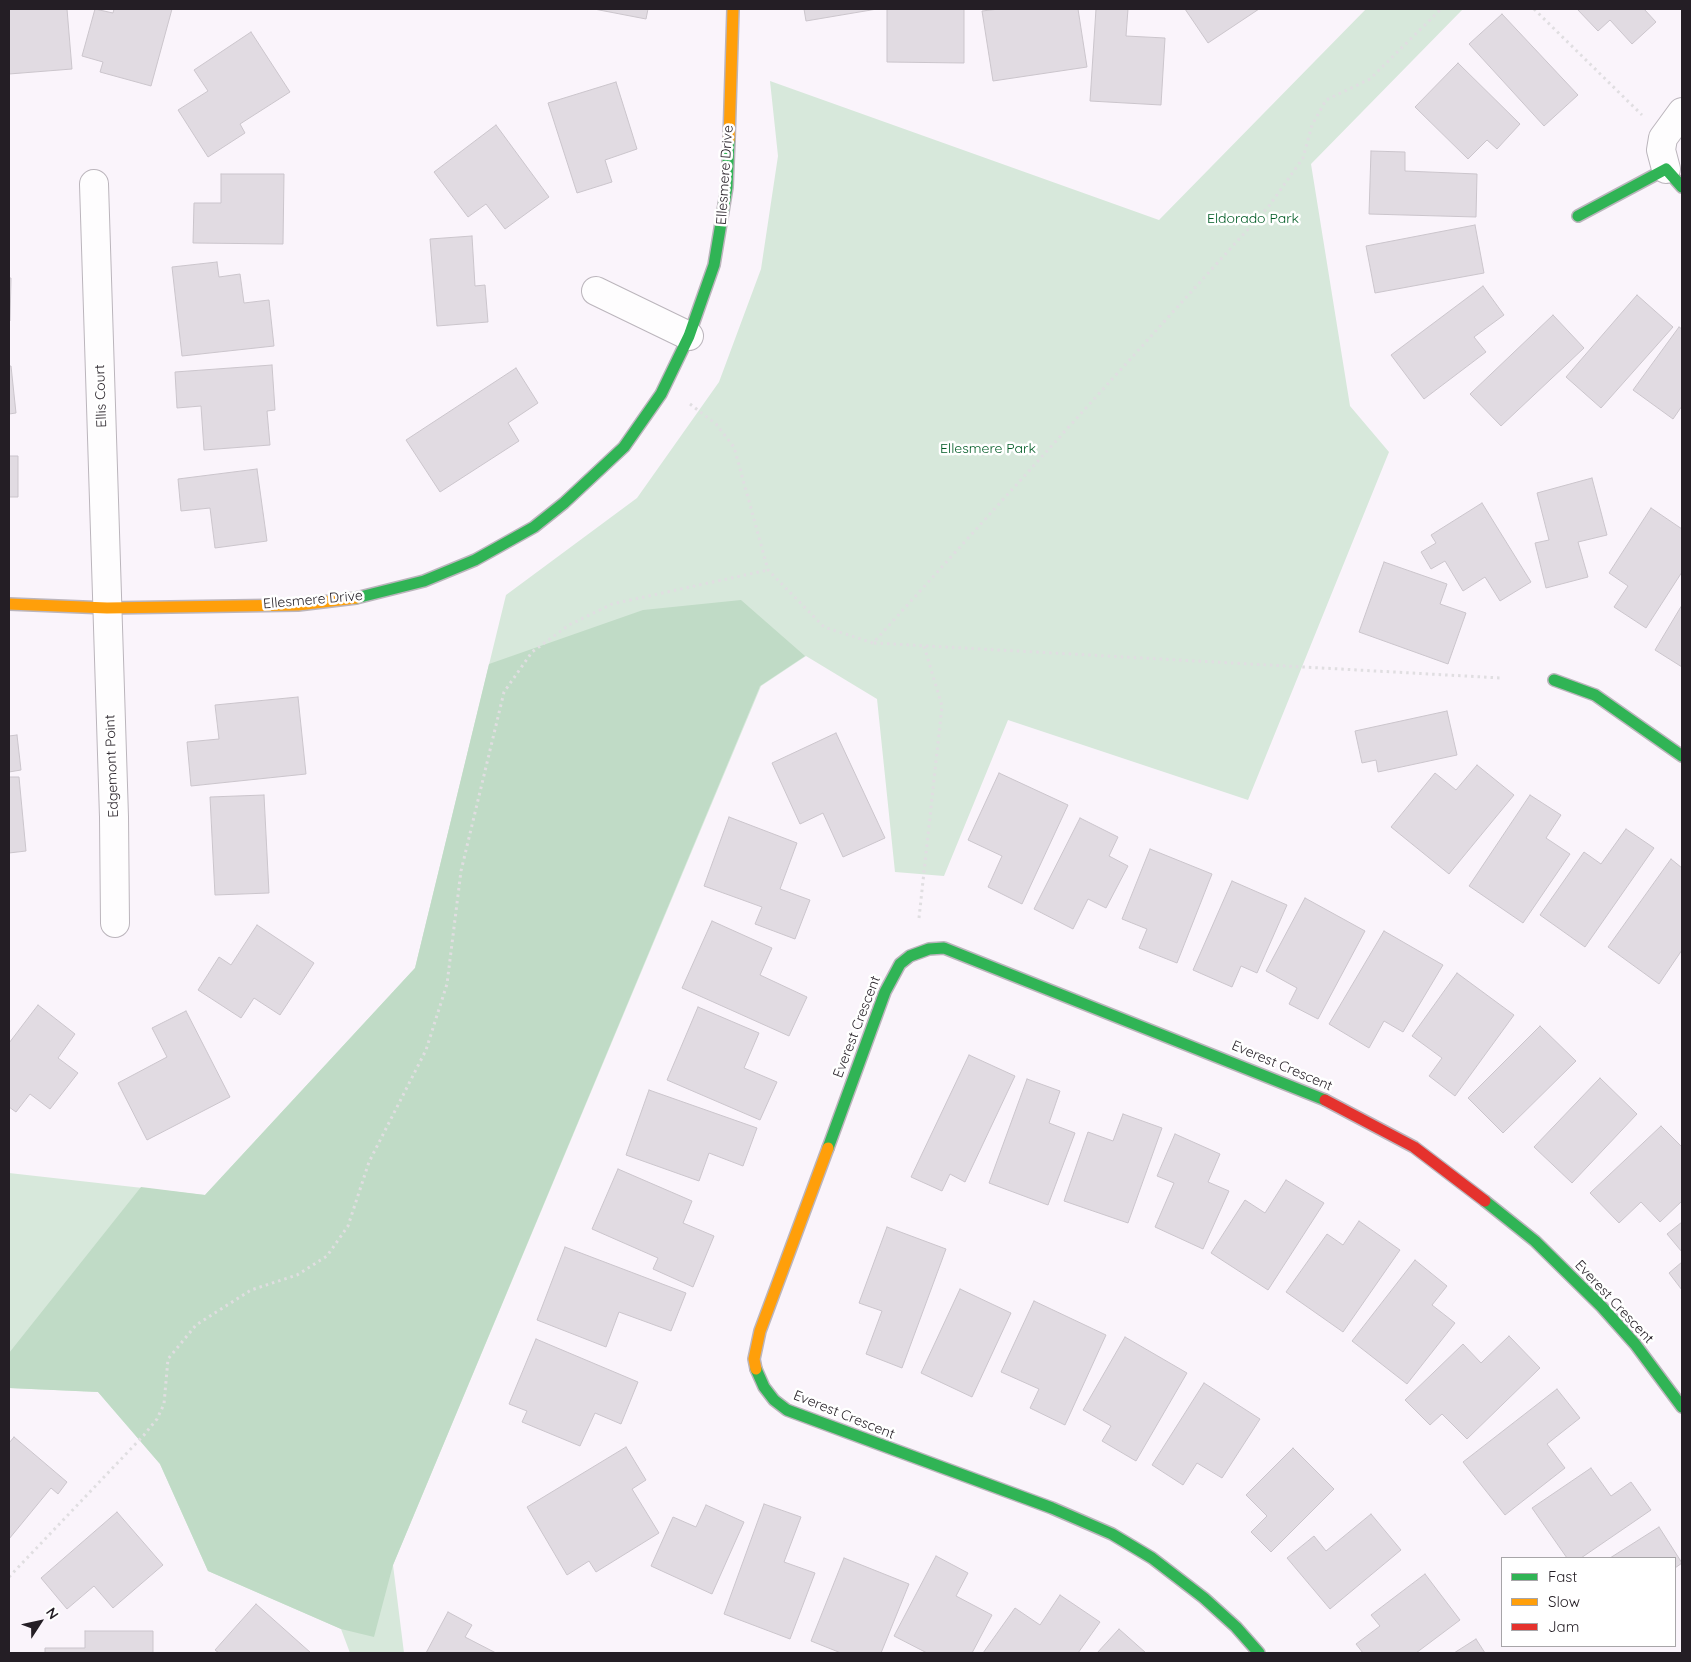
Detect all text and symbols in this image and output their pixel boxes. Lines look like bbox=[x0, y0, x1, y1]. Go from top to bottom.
street label: Ellesmere Drive bbox=[713, 125, 737, 225]
park label: Eldorado Park bbox=[1207, 211, 1299, 227]
street label: Ellis Court bbox=[91, 364, 111, 428]
park label: Ellesmere Park bbox=[940, 441, 1036, 457]
street label: Ellesmere Drive bbox=[262, 587, 364, 613]
street label: Edgemont Point bbox=[102, 714, 122, 818]
street label: Everest Crescent bbox=[830, 974, 884, 1080]
street label: Everest Crescent bbox=[1229, 1037, 1335, 1095]
street label: Everest Crescent bbox=[1571, 1257, 1657, 1347]
street label: Everest Crescent bbox=[791, 1387, 897, 1443]
legend bbox=[1501, 1557, 1676, 1647]
text: Fast bbox=[1548, 1567, 1577, 1586]
text: Slow bbox=[1548, 1592, 1580, 1611]
north arrow bbox=[15, 1597, 65, 1647]
text: N bbox=[42, 1604, 63, 1623]
text: Jam bbox=[1548, 1617, 1579, 1636]

